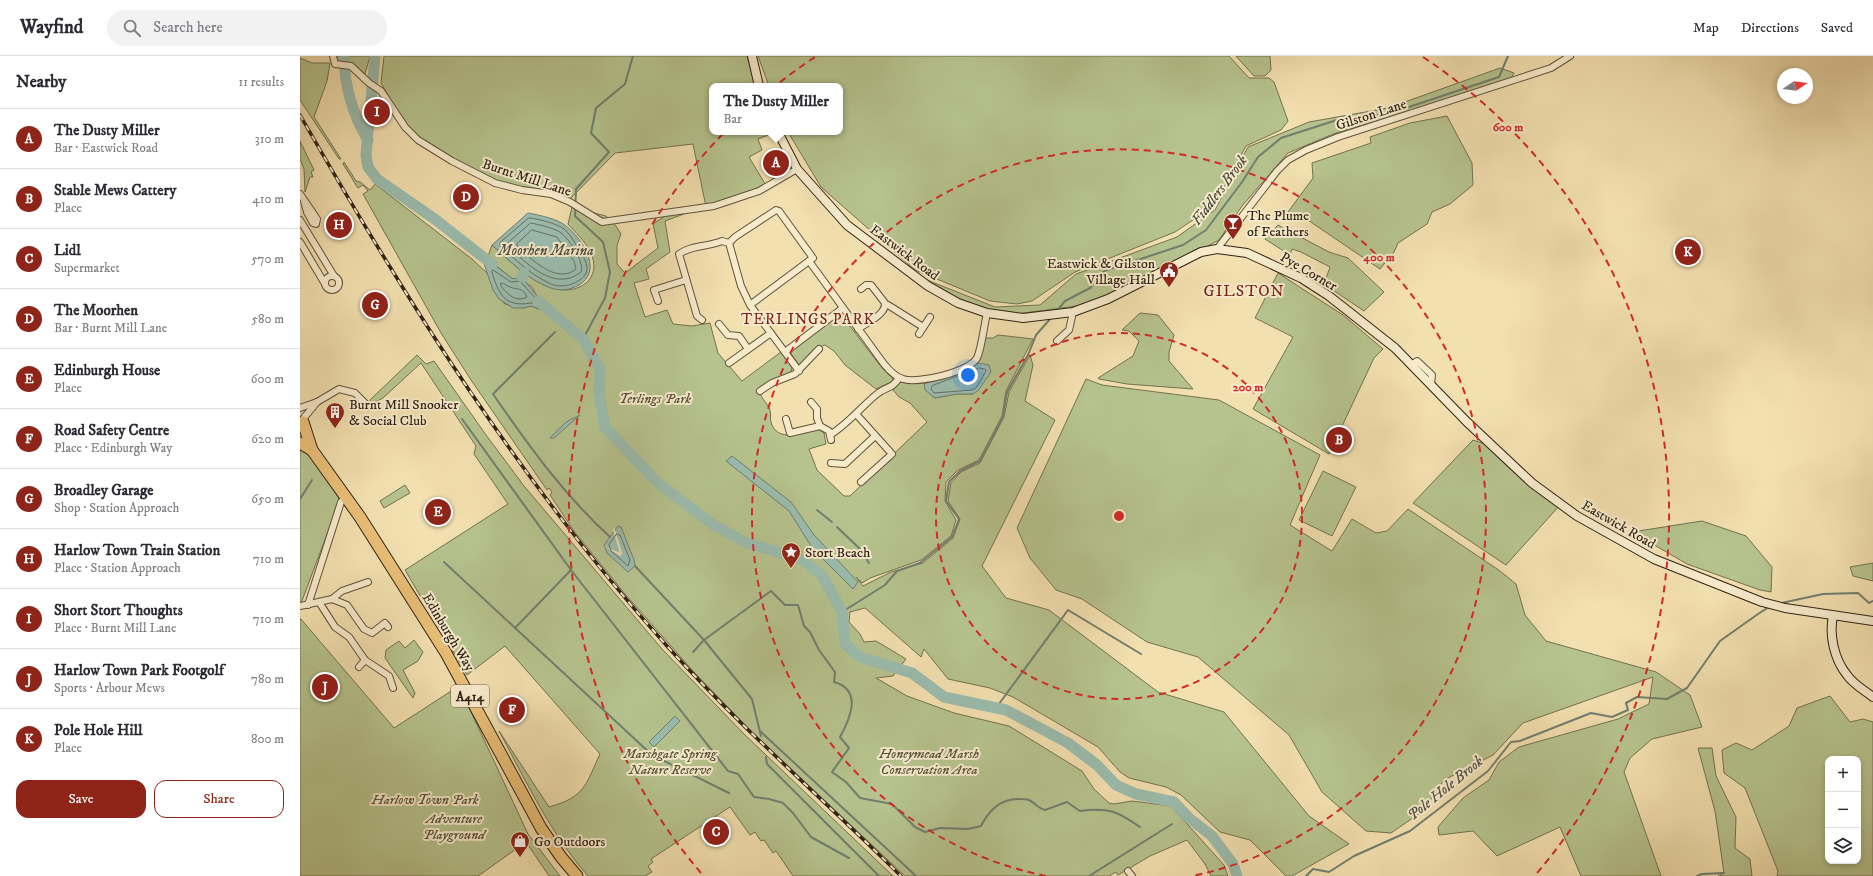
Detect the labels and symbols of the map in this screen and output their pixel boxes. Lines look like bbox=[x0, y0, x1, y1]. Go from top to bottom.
north arrow bbox=[1777, 68, 1813, 104]
street label: Gilston Lane bbox=[1334, 95, 1409, 135]
pin: I bbox=[364, 97, 390, 127]
text: 600 m bbox=[1493, 120, 1523, 135]
pin: A bbox=[763, 148, 789, 178]
water label: Fiddlers Brook bbox=[1187, 151, 1252, 229]
street label: Burnt Mill Lane bbox=[480, 155, 574, 201]
pin: D bbox=[453, 182, 479, 212]
place label: The Plume of Feathers bbox=[1247, 207, 1309, 241]
pin: H bbox=[326, 210, 352, 240]
bar icon: The Plume of Feathers bbox=[1222, 212, 1244, 240]
street label: Eastwick Road bbox=[866, 221, 943, 285]
pin: K bbox=[1675, 237, 1701, 267]
water label: Moorhen Marina bbox=[497, 241, 594, 260]
street label: Pye Corner bbox=[1277, 248, 1341, 296]
text: 400 m bbox=[1362, 250, 1395, 265]
place label: Eastwick & Gilston Village Hall bbox=[1047, 255, 1156, 289]
public building icon: Eastwick & Gilston Village Hall bbox=[1158, 260, 1180, 288]
district label: GILSTON bbox=[1203, 281, 1285, 301]
pin: G bbox=[362, 290, 388, 320]
district label: TERLINGS PARK bbox=[741, 310, 875, 329]
your location bbox=[958, 365, 978, 385]
text: 200 m bbox=[1233, 380, 1263, 395]
park label: Terlings Park bbox=[619, 390, 691, 408]
place label: Burnt Mill Snooker & Social Club bbox=[349, 396, 459, 430]
building icon: Burnt Mill Snooker & Social Club bbox=[324, 401, 346, 429]
pin: B bbox=[1326, 425, 1352, 455]
street label: Eastwick Road bbox=[1578, 496, 1659, 553]
pin: E bbox=[425, 497, 451, 527]
centre of rings bbox=[1112, 509, 1126, 523]
place icon: Stort Beach bbox=[780, 541, 802, 569]
place label: Stort Beach bbox=[805, 544, 871, 562]
street label: Edinburgh Way bbox=[418, 590, 479, 675]
pin: J bbox=[312, 672, 338, 702]
road number: A414 bbox=[451, 685, 489, 707]
pin: F bbox=[499, 695, 525, 725]
park label: Marshgate Spring Nature Reserve bbox=[622, 745, 718, 779]
park label: Honeymead Marsh Conservation Area bbox=[878, 745, 979, 779]
water label: Pole Hole Brook bbox=[1404, 752, 1488, 825]
park label: Harlow Town Park bbox=[370, 791, 479, 809]
park label: Adventure Playground bbox=[423, 810, 487, 844]
pin: C bbox=[703, 817, 729, 847]
shop icon: Go Outdoors bbox=[509, 830, 531, 858]
place label: Go Outdoors bbox=[534, 833, 606, 851]

